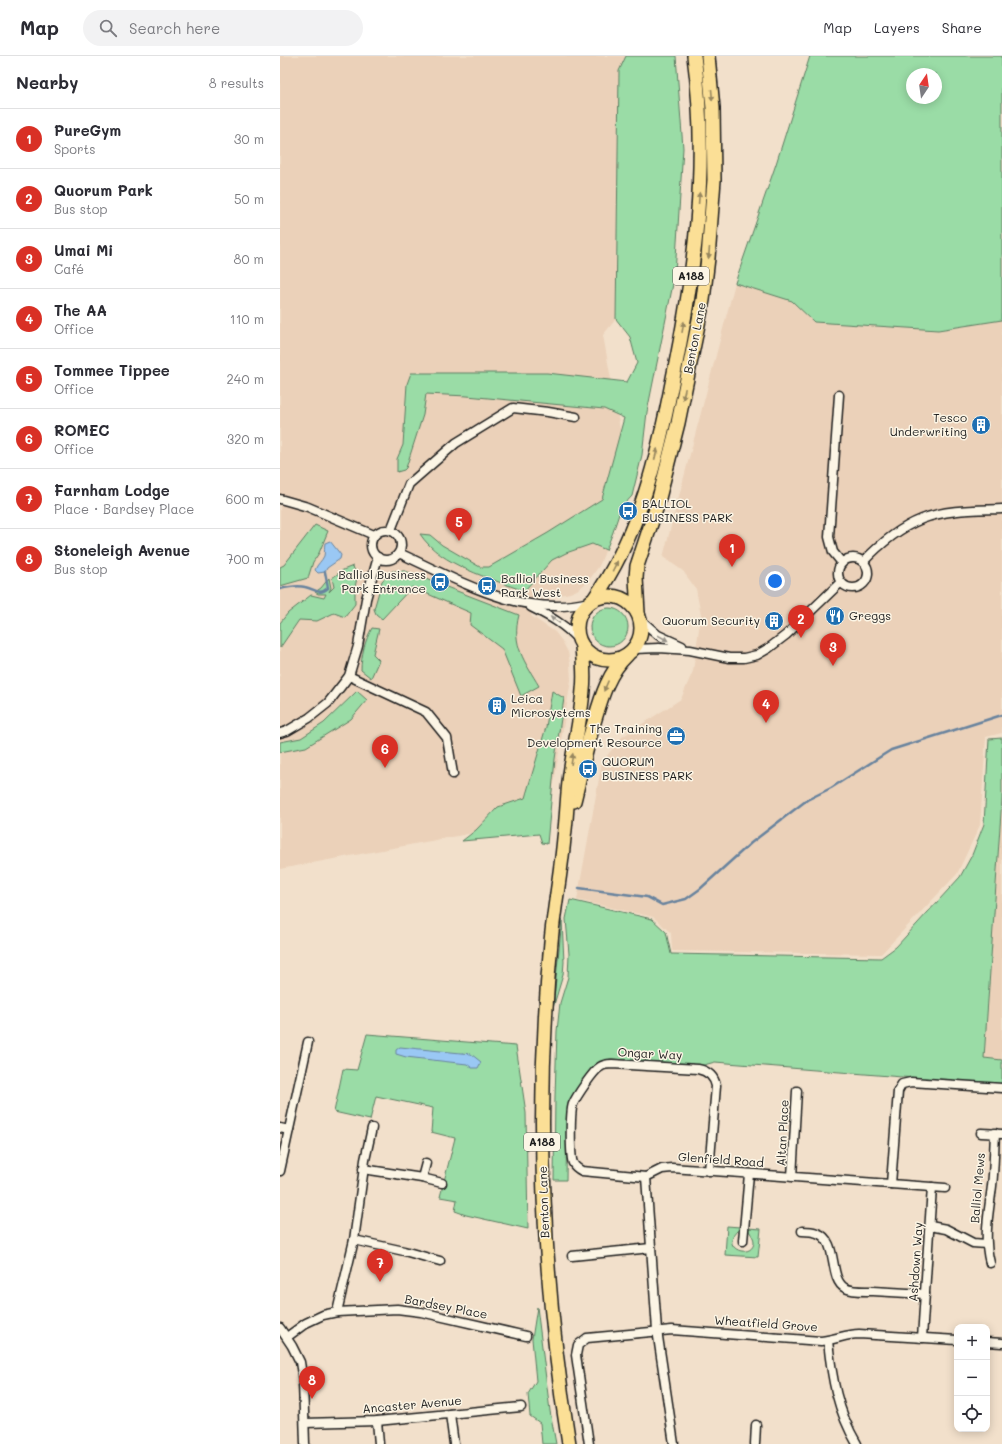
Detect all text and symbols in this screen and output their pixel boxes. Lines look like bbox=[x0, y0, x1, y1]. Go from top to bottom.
search box bbox=[83, 10, 363, 46]
text: Map bbox=[20, 15, 59, 40]
icon: search bbox=[97, 17, 119, 39]
text: Search here bbox=[129, 18, 220, 38]
text: Map bbox=[823, 18, 852, 37]
text: Layers bbox=[874, 18, 920, 37]
text: Share bbox=[942, 18, 982, 37]
north arrow bbox=[906, 68, 942, 104]
text: Nearby bbox=[16, 71, 78, 93]
text: 8 results bbox=[209, 74, 264, 91]
one-way arrow bbox=[709, 89, 715, 101]
text: PureGym bbox=[54, 120, 121, 140]
text: 1 bbox=[26, 130, 32, 147]
text: 30 m bbox=[234, 130, 264, 147]
text: Sports bbox=[54, 140, 96, 157]
text: Quorum Park bbox=[54, 180, 153, 200]
text: 2 bbox=[25, 190, 33, 207]
text: 50 m bbox=[234, 190, 264, 207]
one-way arrow bbox=[696, 192, 703, 204]
text: Bus stop bbox=[54, 200, 107, 217]
text: Umai Mi bbox=[54, 240, 113, 260]
one-way arrow bbox=[705, 246, 712, 259]
text: 3 bbox=[25, 250, 33, 267]
text: 80 m bbox=[234, 250, 264, 267]
text: Café bbox=[54, 260, 84, 277]
road number: A188 bbox=[673, 267, 709, 285]
text: The AA bbox=[54, 300, 107, 320]
street label: Benton Lane bbox=[679, 301, 709, 375]
text: 4 bbox=[25, 310, 33, 327]
text: 110 m bbox=[230, 310, 264, 327]
text: Office bbox=[54, 320, 94, 337]
one-way arrow bbox=[680, 321, 686, 333]
text: Tommee Tippee bbox=[54, 360, 170, 380]
text: 5 bbox=[25, 370, 33, 387]
text: 240 m bbox=[227, 370, 264, 387]
text: Office bbox=[54, 380, 94, 397]
one-way arrow bbox=[681, 388, 687, 400]
place label: Tesco Underwriting bbox=[890, 409, 967, 439]
building icon: Tesco Underwriting bbox=[970, 414, 992, 436]
text: ROMEC bbox=[54, 420, 109, 440]
text: 6 bbox=[25, 430, 33, 447]
text: 320 m bbox=[227, 430, 264, 447]
text: Office bbox=[54, 440, 94, 457]
one-way arrow bbox=[653, 448, 659, 460]
text: Farnham Lodge bbox=[54, 480, 170, 500]
text: 7 bbox=[25, 490, 33, 507]
text: 600 m bbox=[226, 490, 264, 507]
place label: BALLIOL BUSINESS PARK bbox=[642, 495, 733, 525]
text: Place · Bardsey Place bbox=[54, 500, 194, 517]
bus stop icon: BALLIOL BUSINESS PARK bbox=[617, 500, 639, 522]
pin: 5 bbox=[446, 508, 472, 541]
pin: 1 bbox=[719, 534, 745, 567]
text: Stoneleigh Avenue bbox=[54, 540, 190, 560]
text: 8 bbox=[25, 550, 33, 567]
text: 700 m bbox=[226, 550, 264, 567]
text: Bus stop bbox=[54, 560, 107, 577]
one-way arrow bbox=[612, 560, 618, 572]
place label: Balliol Business Park Entrance bbox=[338, 566, 426, 596]
place label: Balliol Business Park West bbox=[501, 570, 589, 600]
bus stop icon: Balliol Business Park Entrance bbox=[429, 571, 451, 593]
your location bbox=[765, 571, 785, 591]
bus stop icon: Balliol Business Park West bbox=[476, 575, 498, 597]
pin: 2 bbox=[788, 605, 814, 638]
restaurant icon: Greggs bbox=[824, 605, 846, 627]
place label: Greggs bbox=[849, 607, 891, 623]
building icon: Quorum Security bbox=[763, 610, 785, 632]
place label: Quorum Security bbox=[662, 612, 760, 628]
one-way arrow bbox=[550, 616, 560, 624]
pin: 3 bbox=[820, 633, 846, 666]
one-way arrow bbox=[657, 634, 669, 641]
one-way arrow bbox=[603, 681, 609, 692]
place label: Leica Microsystems bbox=[511, 690, 591, 720]
pin: 4 bbox=[753, 690, 779, 723]
building icon: Leica Microsystems bbox=[486, 695, 508, 717]
place label: The Training Development Resource bbox=[527, 720, 662, 750]
office icon: The Training Development Resource bbox=[665, 725, 687, 747]
pin: 6 bbox=[372, 735, 398, 768]
one-way arrow bbox=[569, 753, 575, 765]
place label: QUORUM BUSINESS PARK bbox=[602, 753, 693, 783]
bus stop icon: QUORUM BUSINESS PARK bbox=[577, 758, 599, 780]
street label: Ongar Way bbox=[617, 1043, 683, 1063]
street label: Altan Place bbox=[772, 1099, 792, 1167]
road number: A188 bbox=[524, 1133, 560, 1151]
street label: Glenfield Road bbox=[678, 1148, 765, 1170]
street label: Balliol Mews bbox=[966, 1152, 988, 1224]
street label: Benton Lane bbox=[534, 1166, 552, 1238]
street label: Ashdown Way bbox=[904, 1222, 926, 1302]
pin: 7 bbox=[367, 1249, 393, 1282]
street label: Bardsey Place bbox=[403, 1290, 489, 1322]
street label: Wheatfield Grove bbox=[714, 1311, 818, 1335]
map controls bbox=[954, 1324, 990, 1432]
button: + bbox=[954, 1324, 990, 1360]
button: − bbox=[954, 1360, 990, 1396]
pin: 8 bbox=[299, 1366, 325, 1399]
street label: Ancaster Avenue bbox=[362, 1392, 462, 1416]
button: locate bbox=[954, 1396, 990, 1432]

